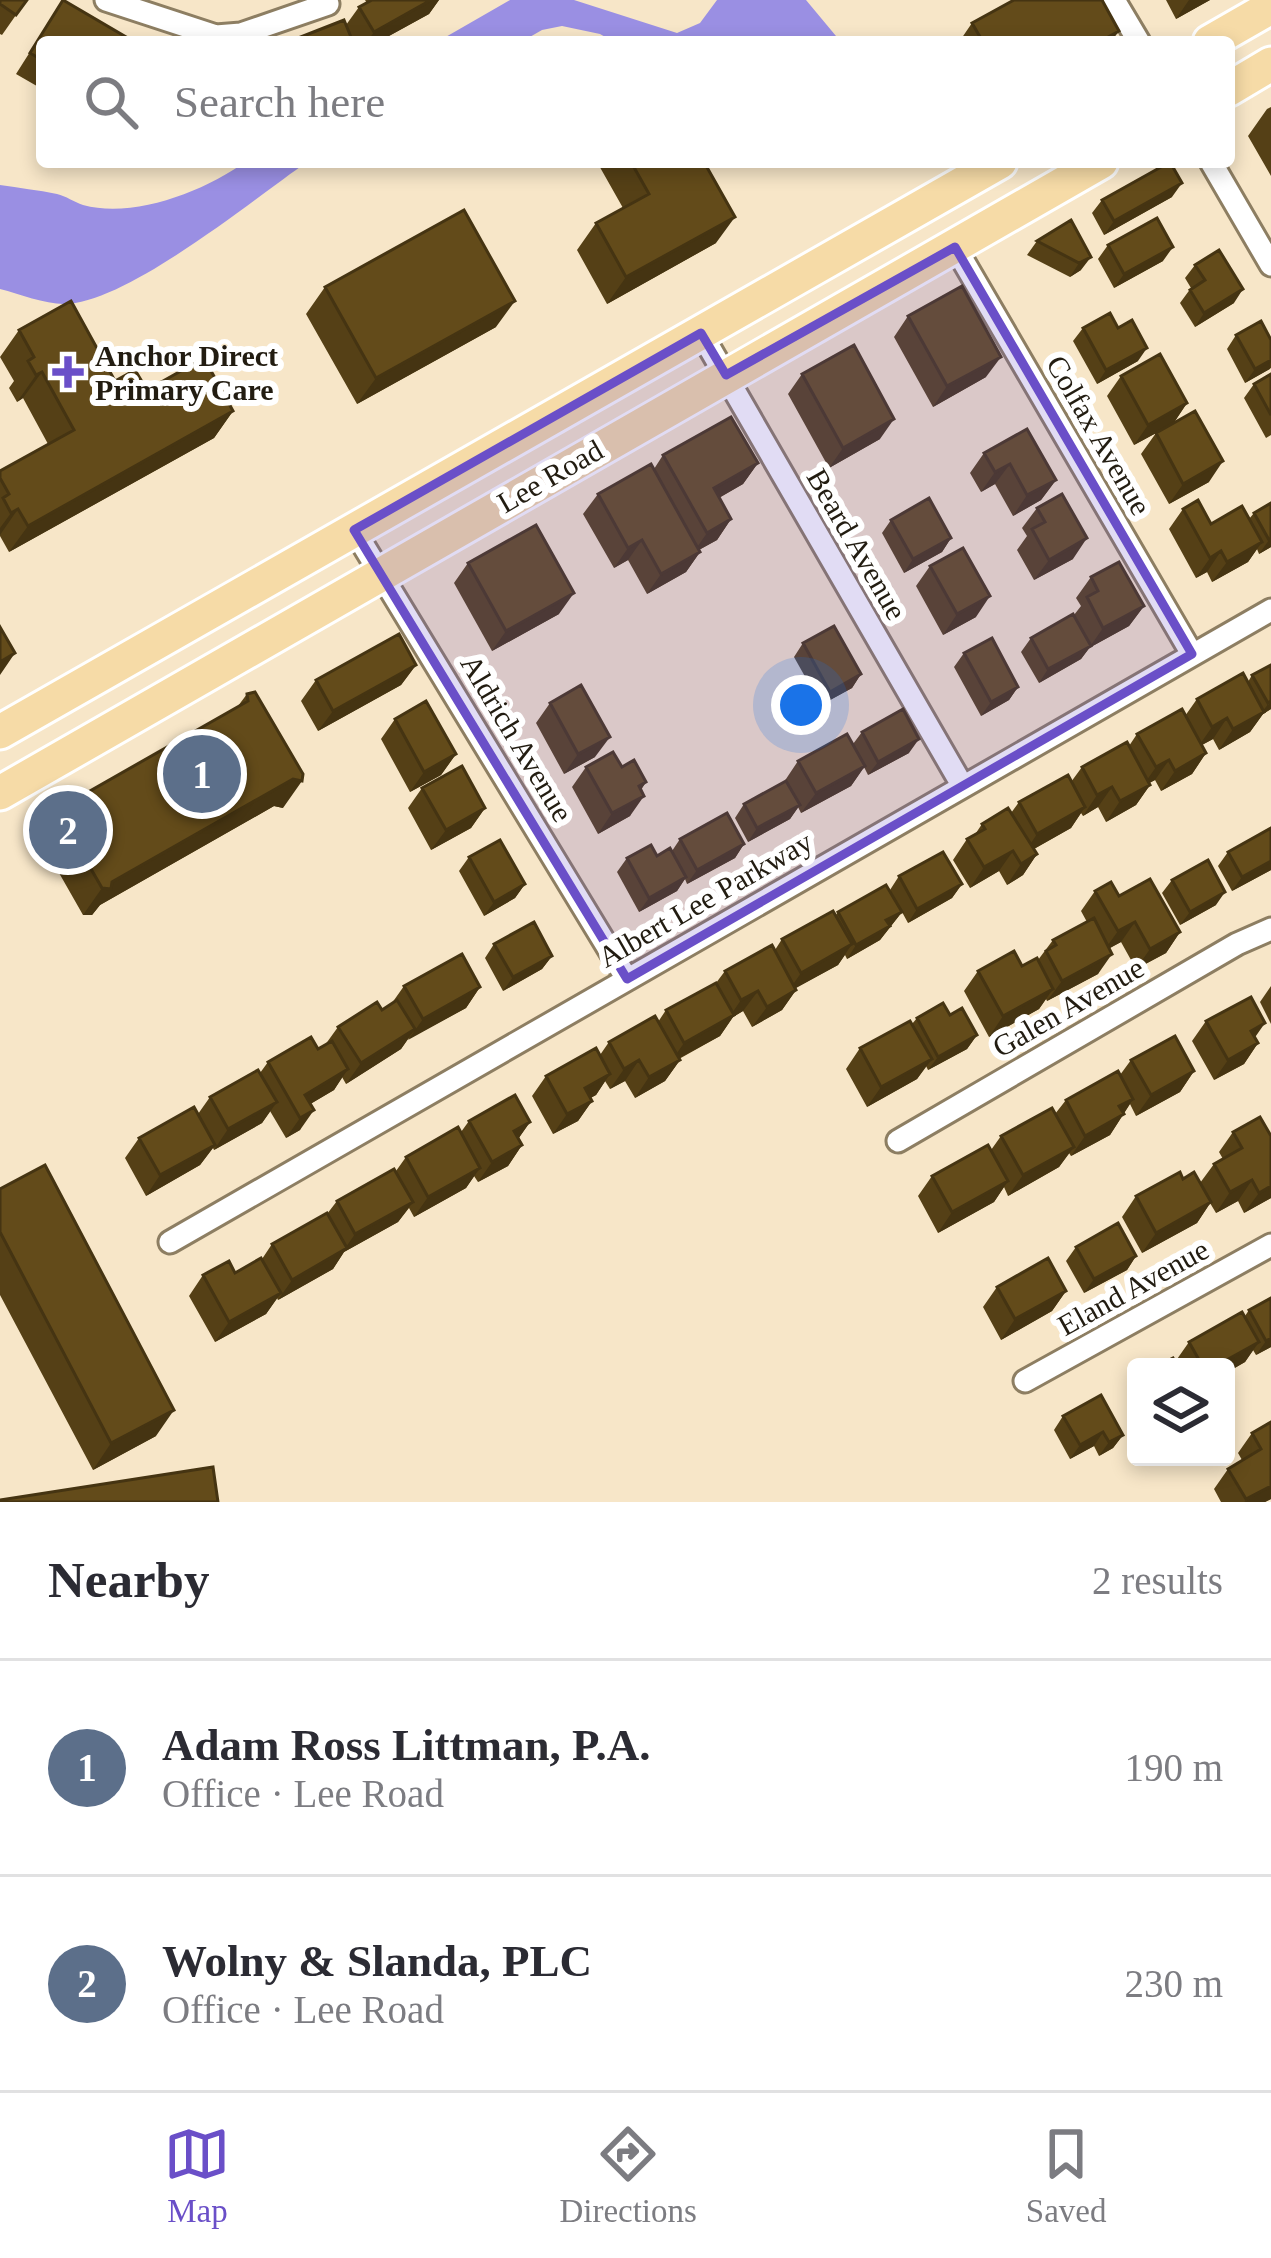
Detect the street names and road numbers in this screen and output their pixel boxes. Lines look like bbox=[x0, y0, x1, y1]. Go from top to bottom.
street label: Colfax Avenue bbox=[1040, 349, 1158, 521]
street label: Lee Road bbox=[492, 433, 608, 519]
street label: Beard Avenue bbox=[801, 463, 913, 625]
street label: Aldrich Avenue bbox=[454, 649, 580, 827]
street label: Albert Lee Parkway bbox=[592, 824, 818, 974]
street label: Galen Avenue bbox=[987, 951, 1149, 1063]
street label: Eland Avenue bbox=[1052, 1232, 1214, 1342]

